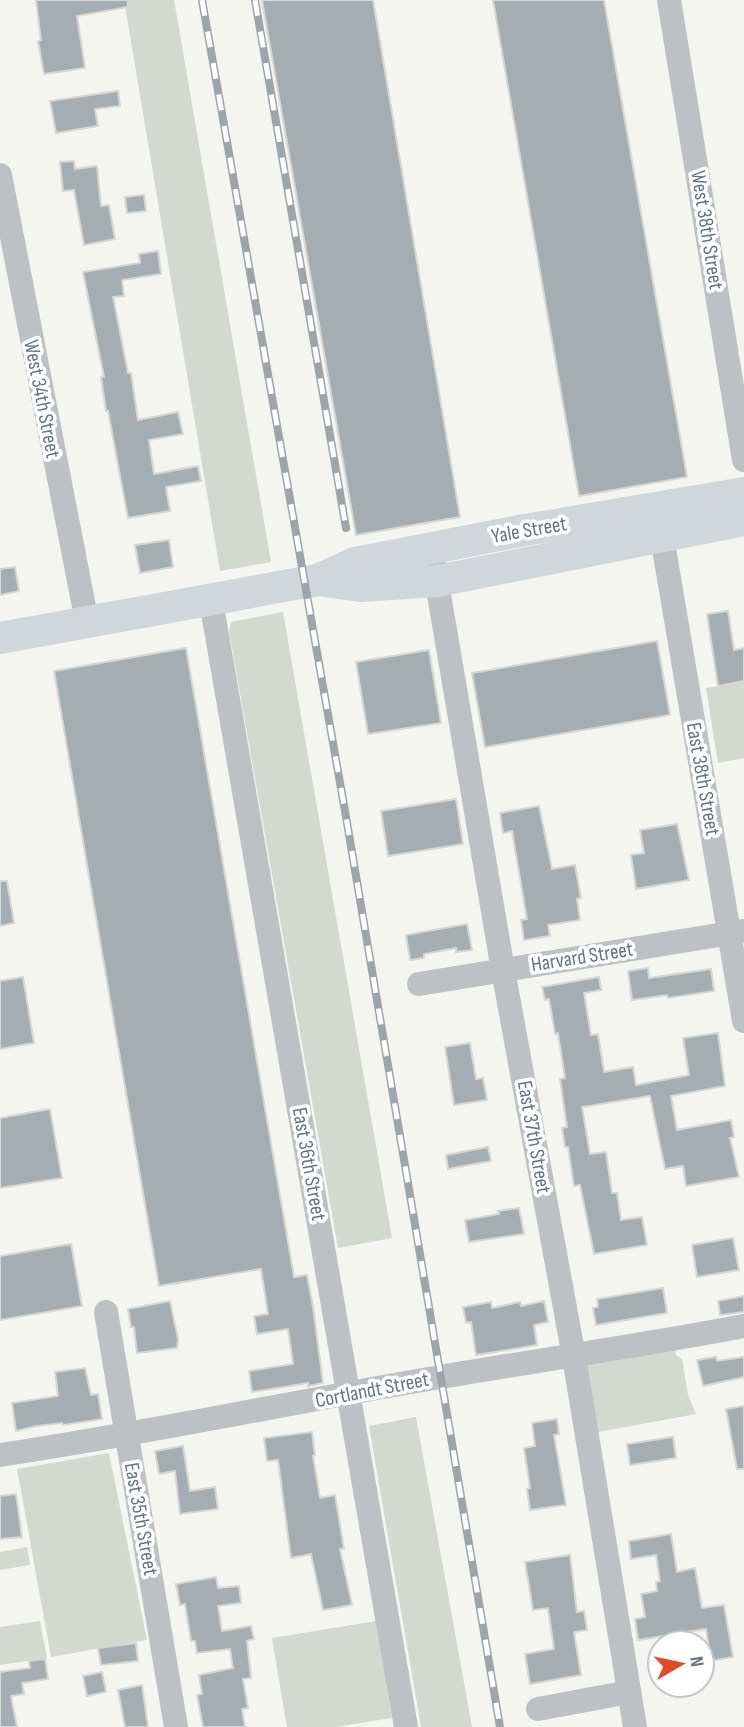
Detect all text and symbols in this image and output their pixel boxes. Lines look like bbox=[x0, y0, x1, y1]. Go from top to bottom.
street label: West 38th Street bbox=[685, 169, 729, 291]
street label: West 34th Street bbox=[18, 338, 66, 460]
street label: Yale Street bbox=[489, 511, 569, 549]
street label: East 38th Street bbox=[681, 720, 725, 838]
street label: Harvard Street bbox=[529, 937, 635, 977]
street label: East 37th Street bbox=[512, 1079, 556, 1195]
street label: East 36th Street bbox=[287, 1105, 331, 1223]
street label: Cortlandt Street bbox=[313, 1367, 431, 1413]
street label: East 35th Street bbox=[119, 1461, 163, 1577]
north arrow bbox=[646, 1629, 716, 1699]
text: N bbox=[684, 1655, 708, 1668]

